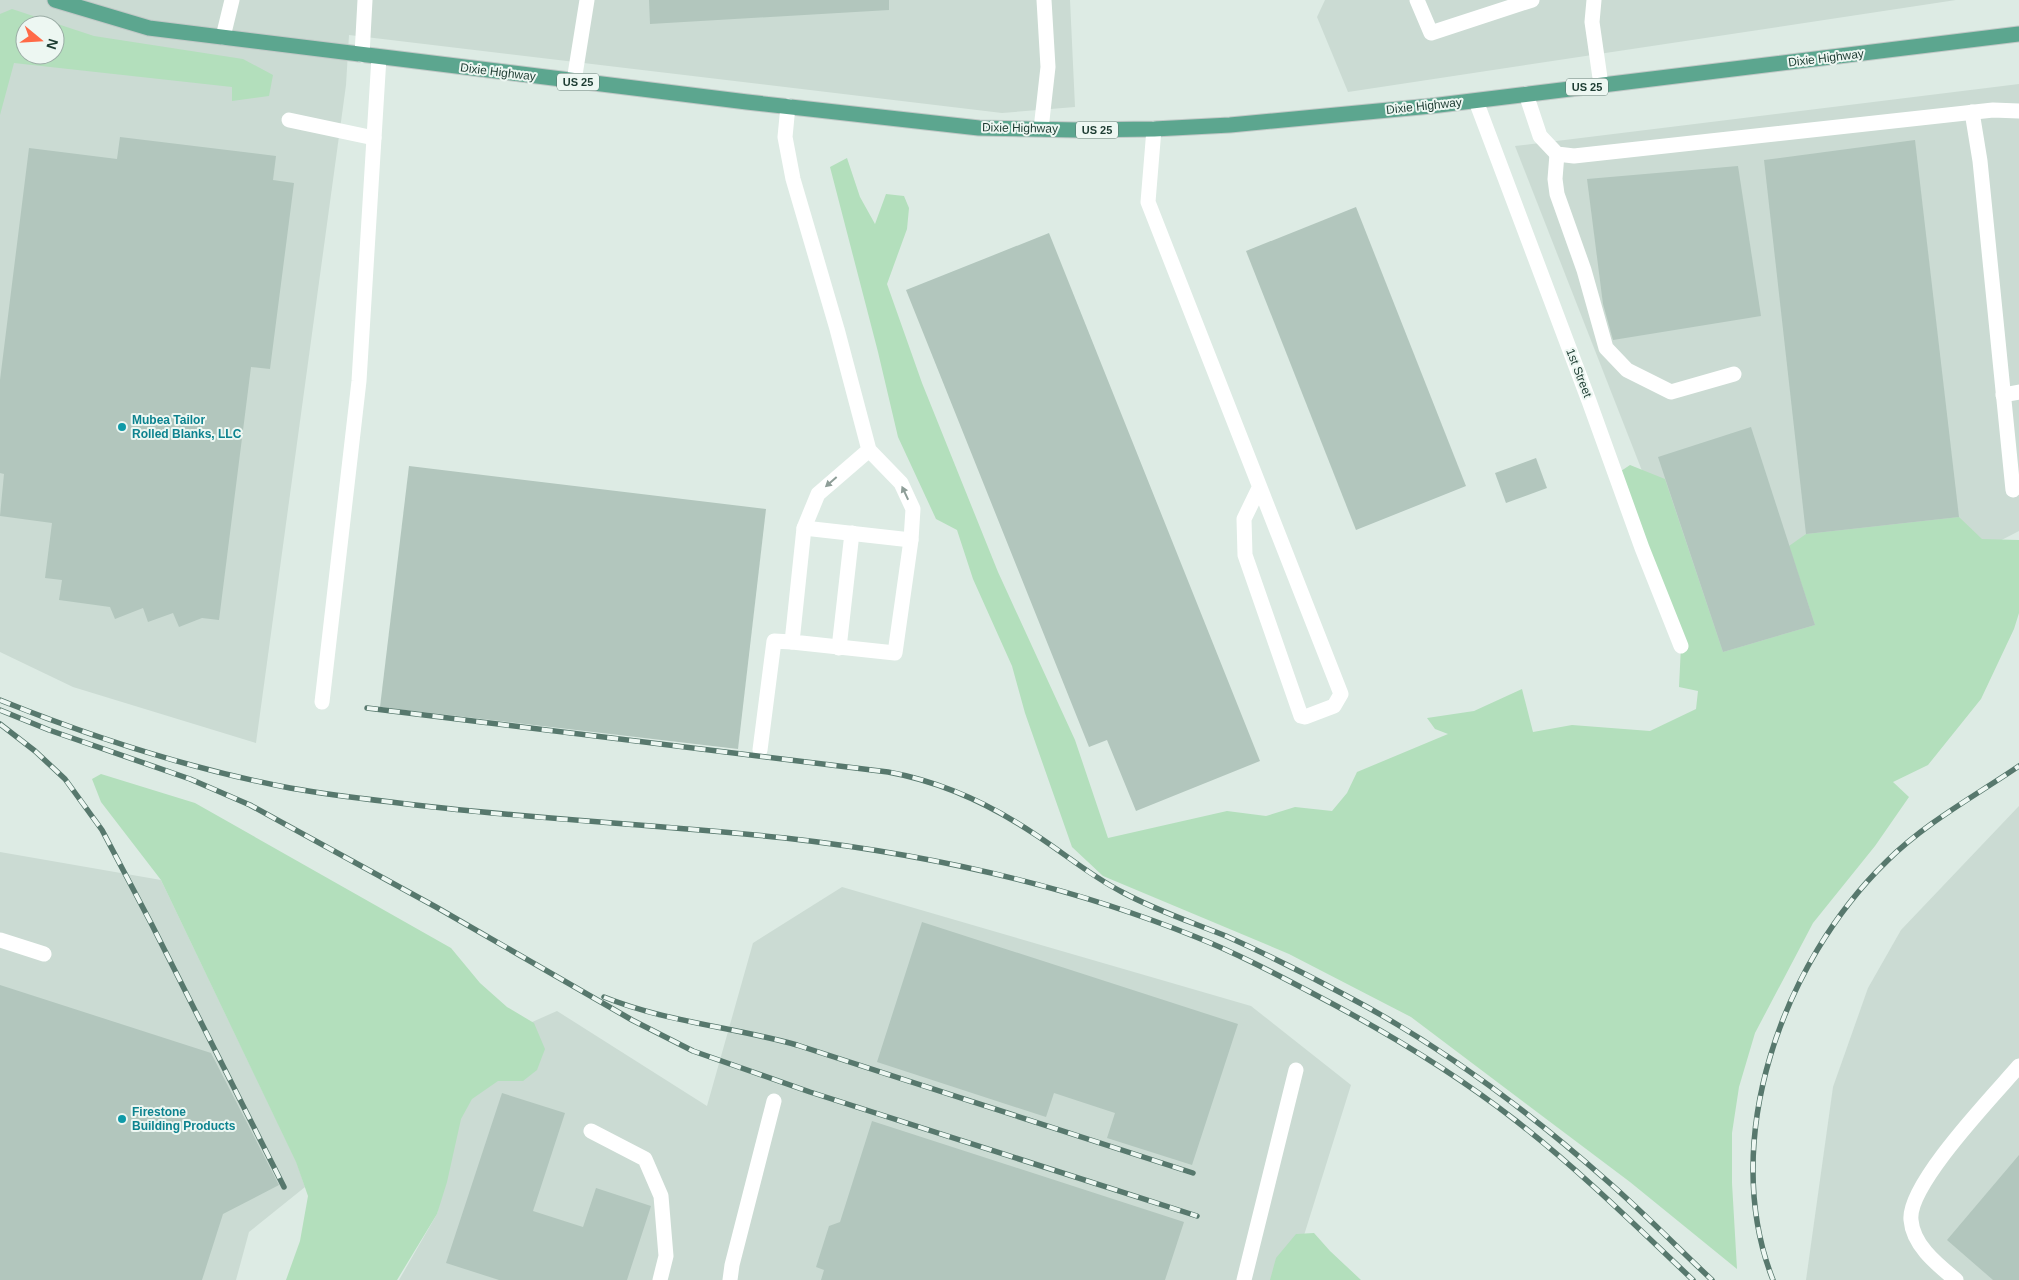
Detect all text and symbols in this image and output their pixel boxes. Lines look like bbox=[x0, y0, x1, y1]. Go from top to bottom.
north arrow bbox=[15, 15, 65, 65]
text: N bbox=[43, 37, 62, 51]
street label: Dixie Highway bbox=[1787, 46, 1865, 70]
street label: Dixie Highway bbox=[459, 60, 537, 84]
road number: US 25 bbox=[557, 74, 599, 90]
road number: US 25 bbox=[1566, 78, 1608, 95]
street label: Dixie Highway bbox=[1385, 95, 1463, 117]
street label: Dixie Highway bbox=[982, 120, 1058, 136]
road number: US 25 bbox=[1076, 122, 1118, 138]
street label: 1st Street bbox=[1563, 347, 1595, 400]
place label: Mubea Tailor Rolled Blanks, LLC bbox=[132, 413, 242, 441]
marker: Mubea Tailor Rolled Blanks, LLC bbox=[116, 421, 128, 433]
one-way arrow bbox=[826, 476, 838, 488]
one-way arrow bbox=[901, 486, 909, 500]
place label: Firestone Building Products bbox=[132, 1105, 236, 1133]
marker: Firestone Building Products bbox=[116, 1113, 128, 1125]

